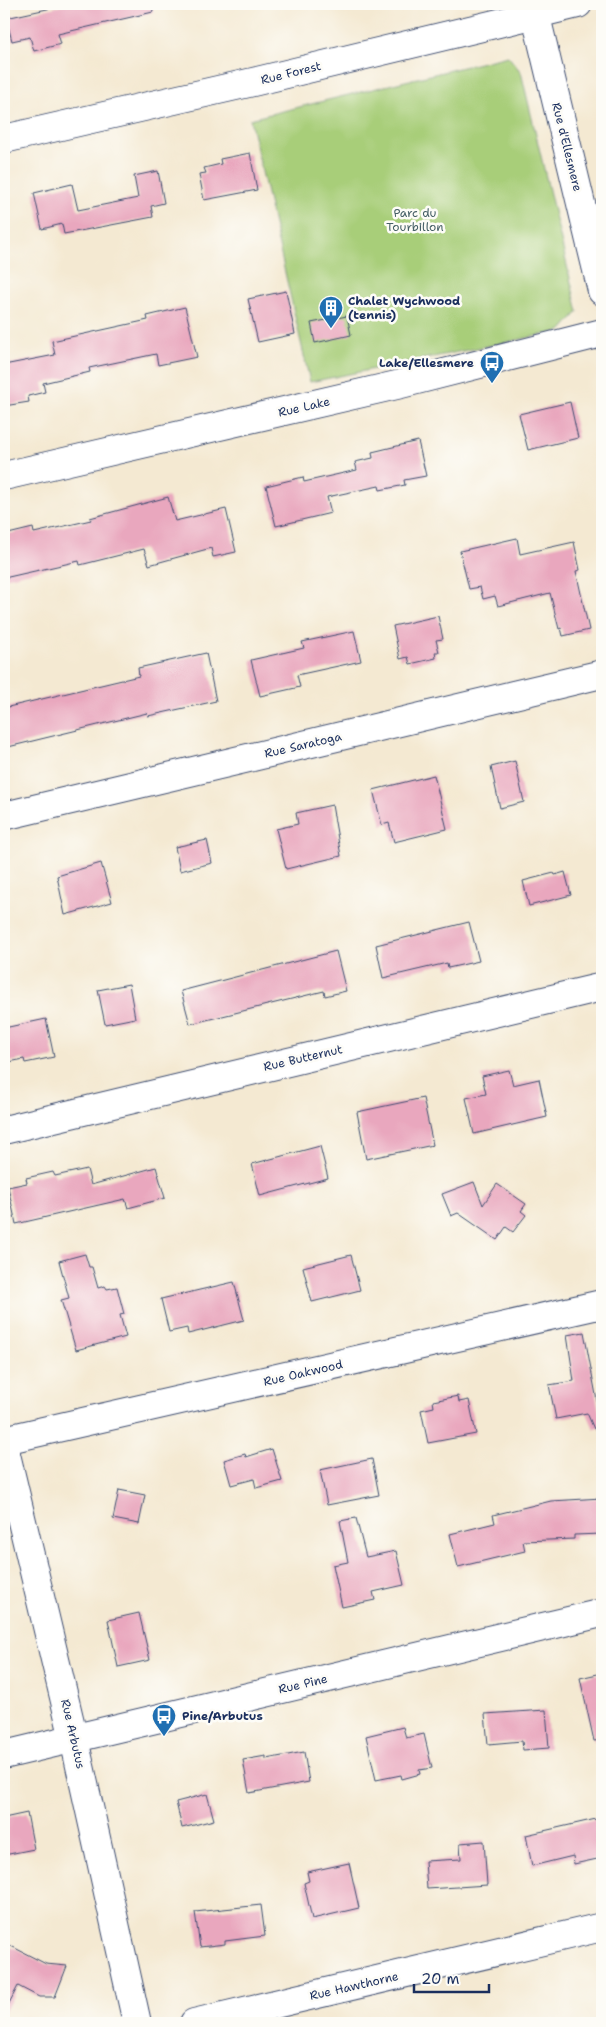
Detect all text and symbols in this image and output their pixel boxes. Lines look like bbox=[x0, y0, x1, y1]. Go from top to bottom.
street label: Rue Forest bbox=[259, 58, 323, 88]
street label: Rue d'Ellesmere bbox=[548, 101, 586, 193]
park label: Parc du Tourbillon bbox=[386, 205, 444, 235]
place label: Chalet Wychwood (tennis) bbox=[348, 293, 460, 323]
building icon: Chalet Wychwood (tennis) bbox=[318, 295, 344, 329]
bus stop icon: Lake/Ellesmere bbox=[479, 350, 505, 384]
place label: Lake/Ellesmere bbox=[379, 355, 474, 371]
street label: Rue Lake bbox=[276, 393, 332, 421]
street label: Rue Saratoga bbox=[263, 728, 344, 762]
street label: Rue Butternut bbox=[262, 1041, 344, 1075]
street label: Rue Oakwood bbox=[262, 1356, 345, 1390]
street label: Rue Pine bbox=[277, 1671, 329, 1697]
street label: Rue Arbutus bbox=[57, 1697, 89, 1771]
bus stop icon: Pine/Arbutus bbox=[151, 1703, 177, 1737]
place label: Pine/Arbutus bbox=[182, 1708, 263, 1724]
scale bar bbox=[414, 1962, 488, 1994]
street label: Rue Hawthorne bbox=[308, 1968, 400, 2004]
text: 20 m bbox=[421, 1969, 460, 1989]

